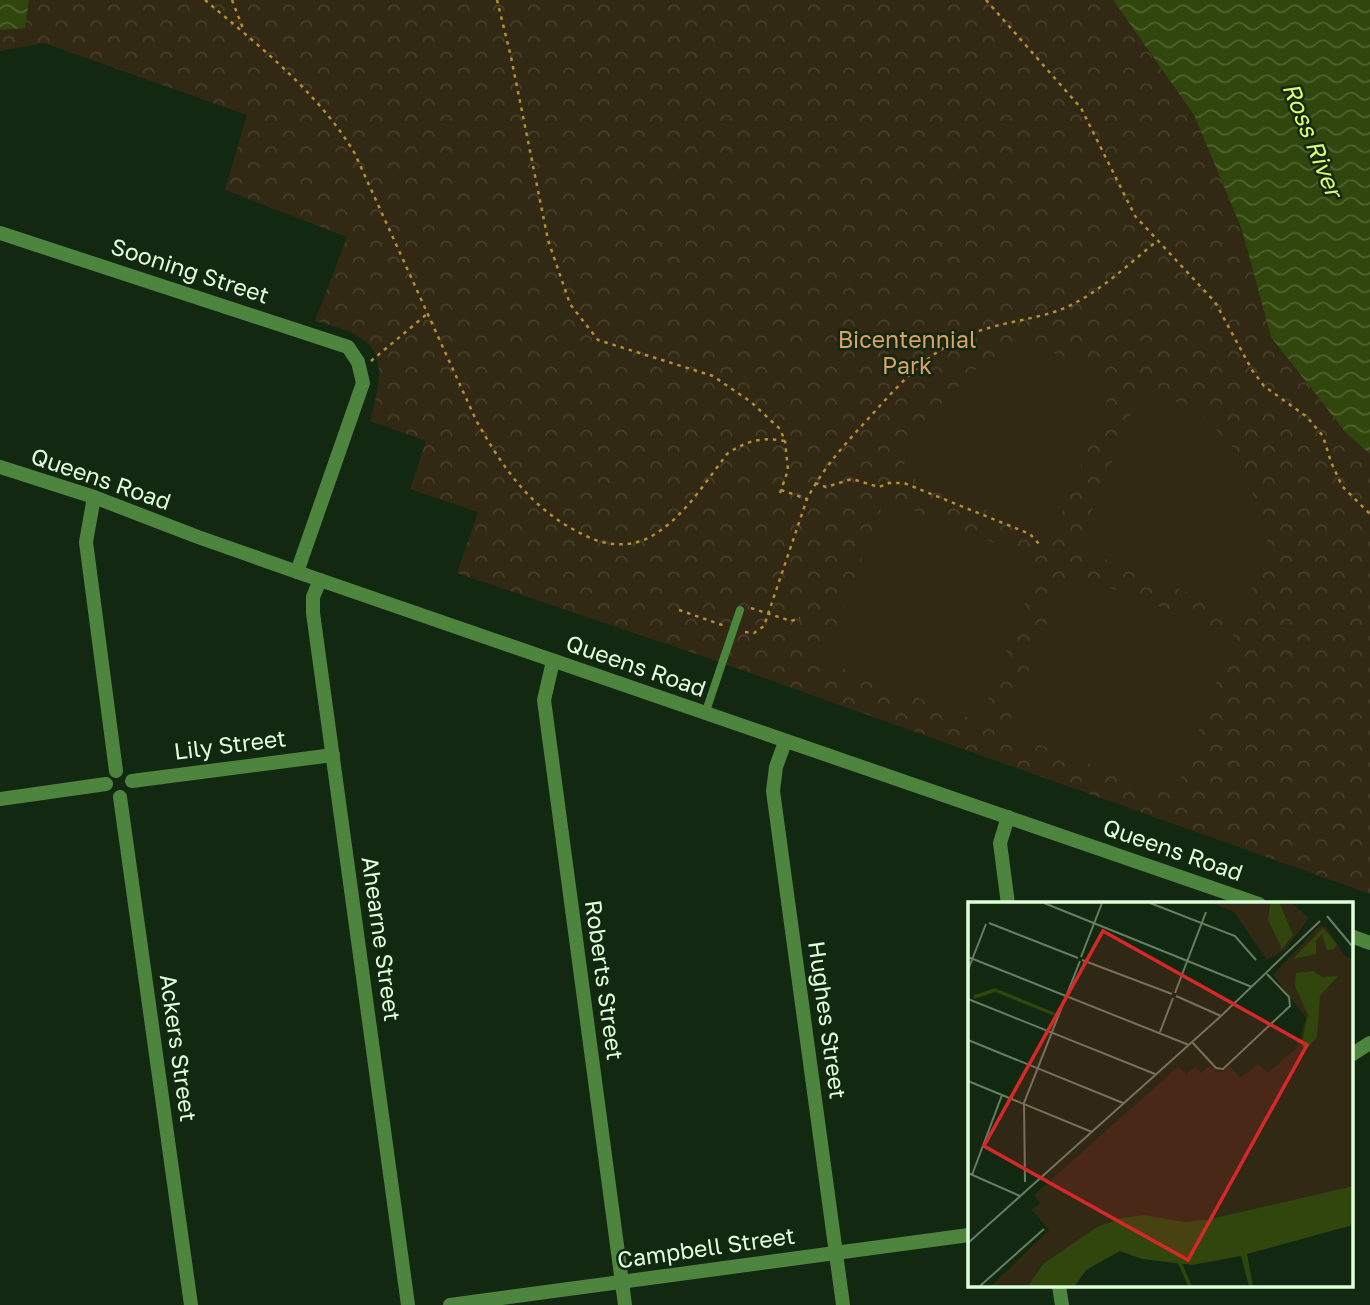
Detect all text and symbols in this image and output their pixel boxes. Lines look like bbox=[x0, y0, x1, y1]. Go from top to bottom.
water label: Ross River bbox=[1277, 78, 1351, 204]
street label: Sooning Street bbox=[108, 231, 273, 309]
park label: Bicentennial Park bbox=[838, 325, 976, 379]
street label: Queens Road bbox=[28, 441, 175, 515]
street label: Queens Road bbox=[563, 628, 710, 702]
street label: Lily Street bbox=[172, 723, 288, 765]
street label: Queens Road bbox=[1100, 812, 1247, 886]
street label: Ahearne Street bbox=[357, 855, 407, 1023]
street label: Roberts Street bbox=[580, 898, 630, 1062]
inset map bbox=[968, 902, 1352, 1288]
street label: Hughes Street bbox=[803, 939, 853, 1101]
street label: Ackers Street bbox=[155, 972, 203, 1123]
street label: Campbell Street bbox=[615, 1221, 797, 1273]

